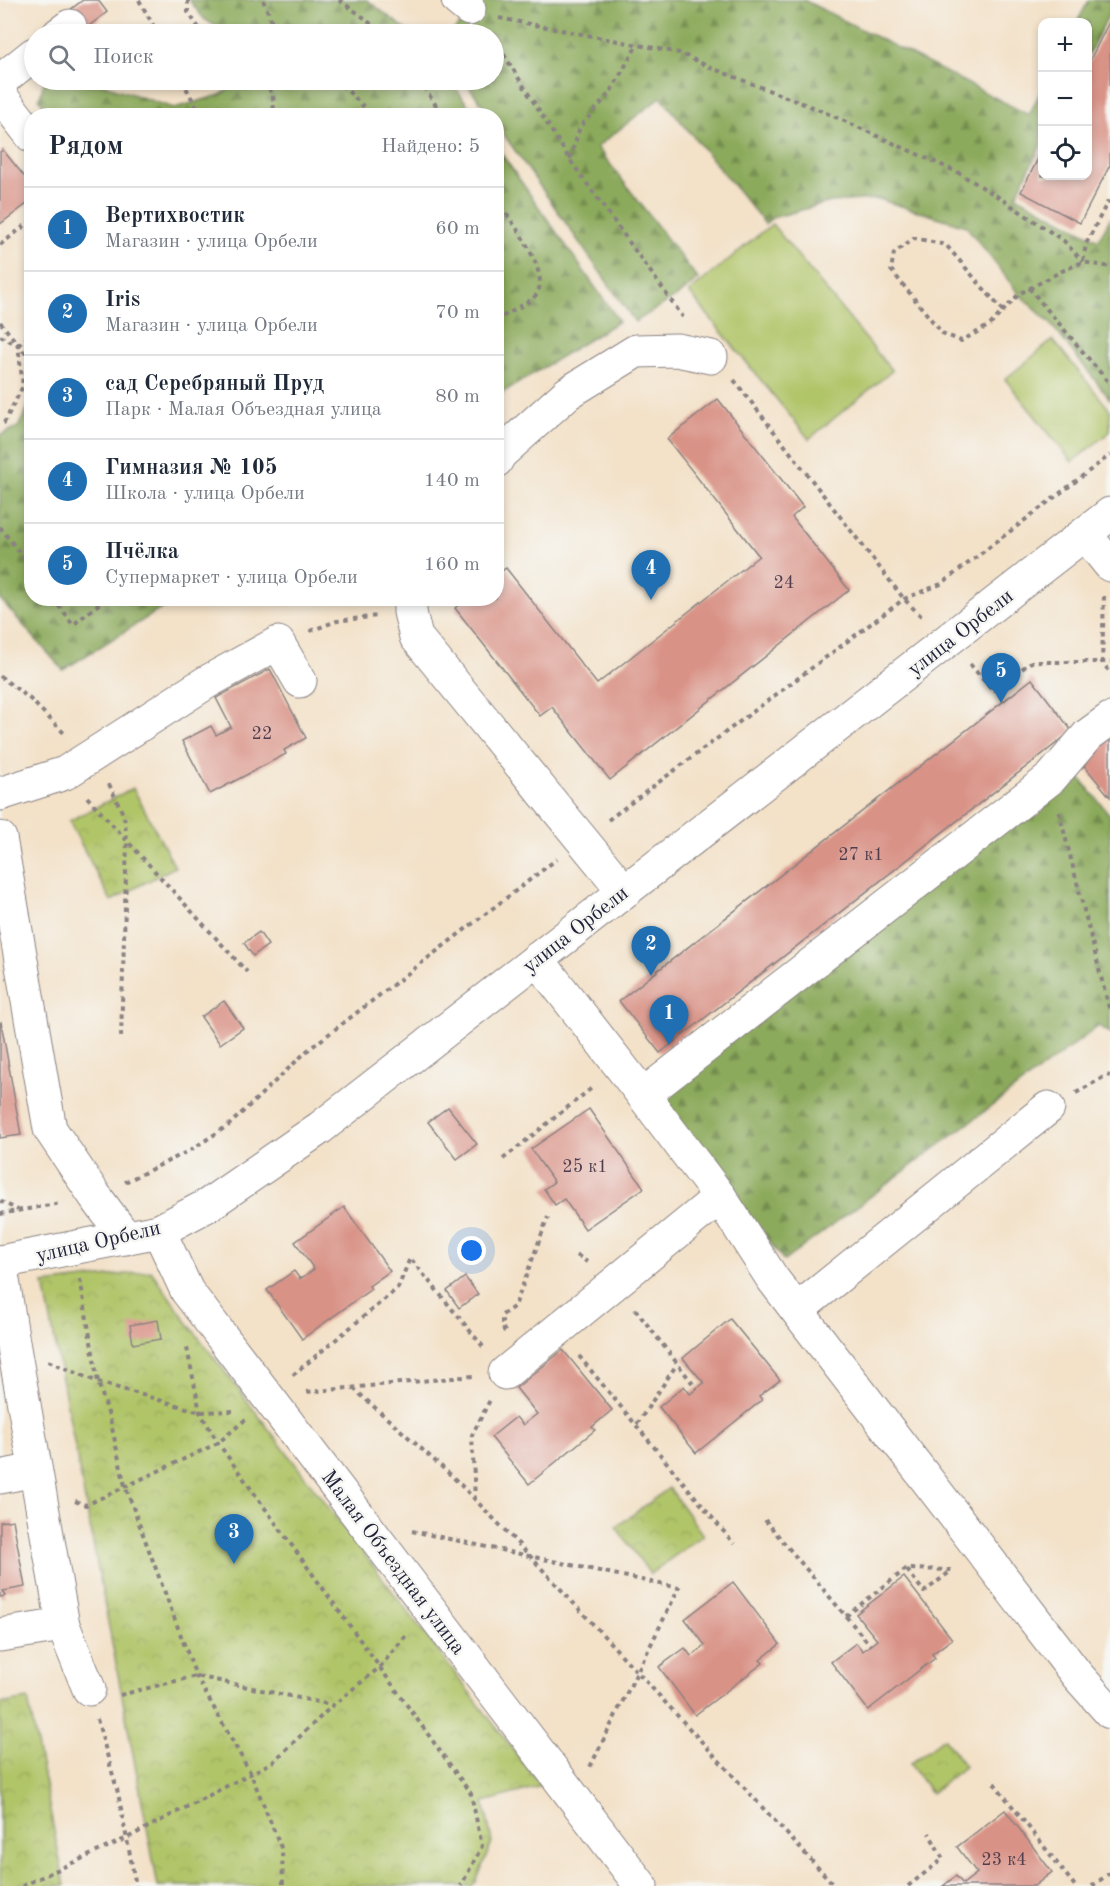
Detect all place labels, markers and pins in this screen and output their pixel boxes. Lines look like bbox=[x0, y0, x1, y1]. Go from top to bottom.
pin: 4 bbox=[632, 550, 670, 600]
pin: 5 bbox=[982, 654, 1020, 703]
pin: 2 bbox=[632, 926, 670, 976]
pin: 1 bbox=[650, 996, 688, 1045]
pin: 3 bbox=[214, 1514, 254, 1564]

